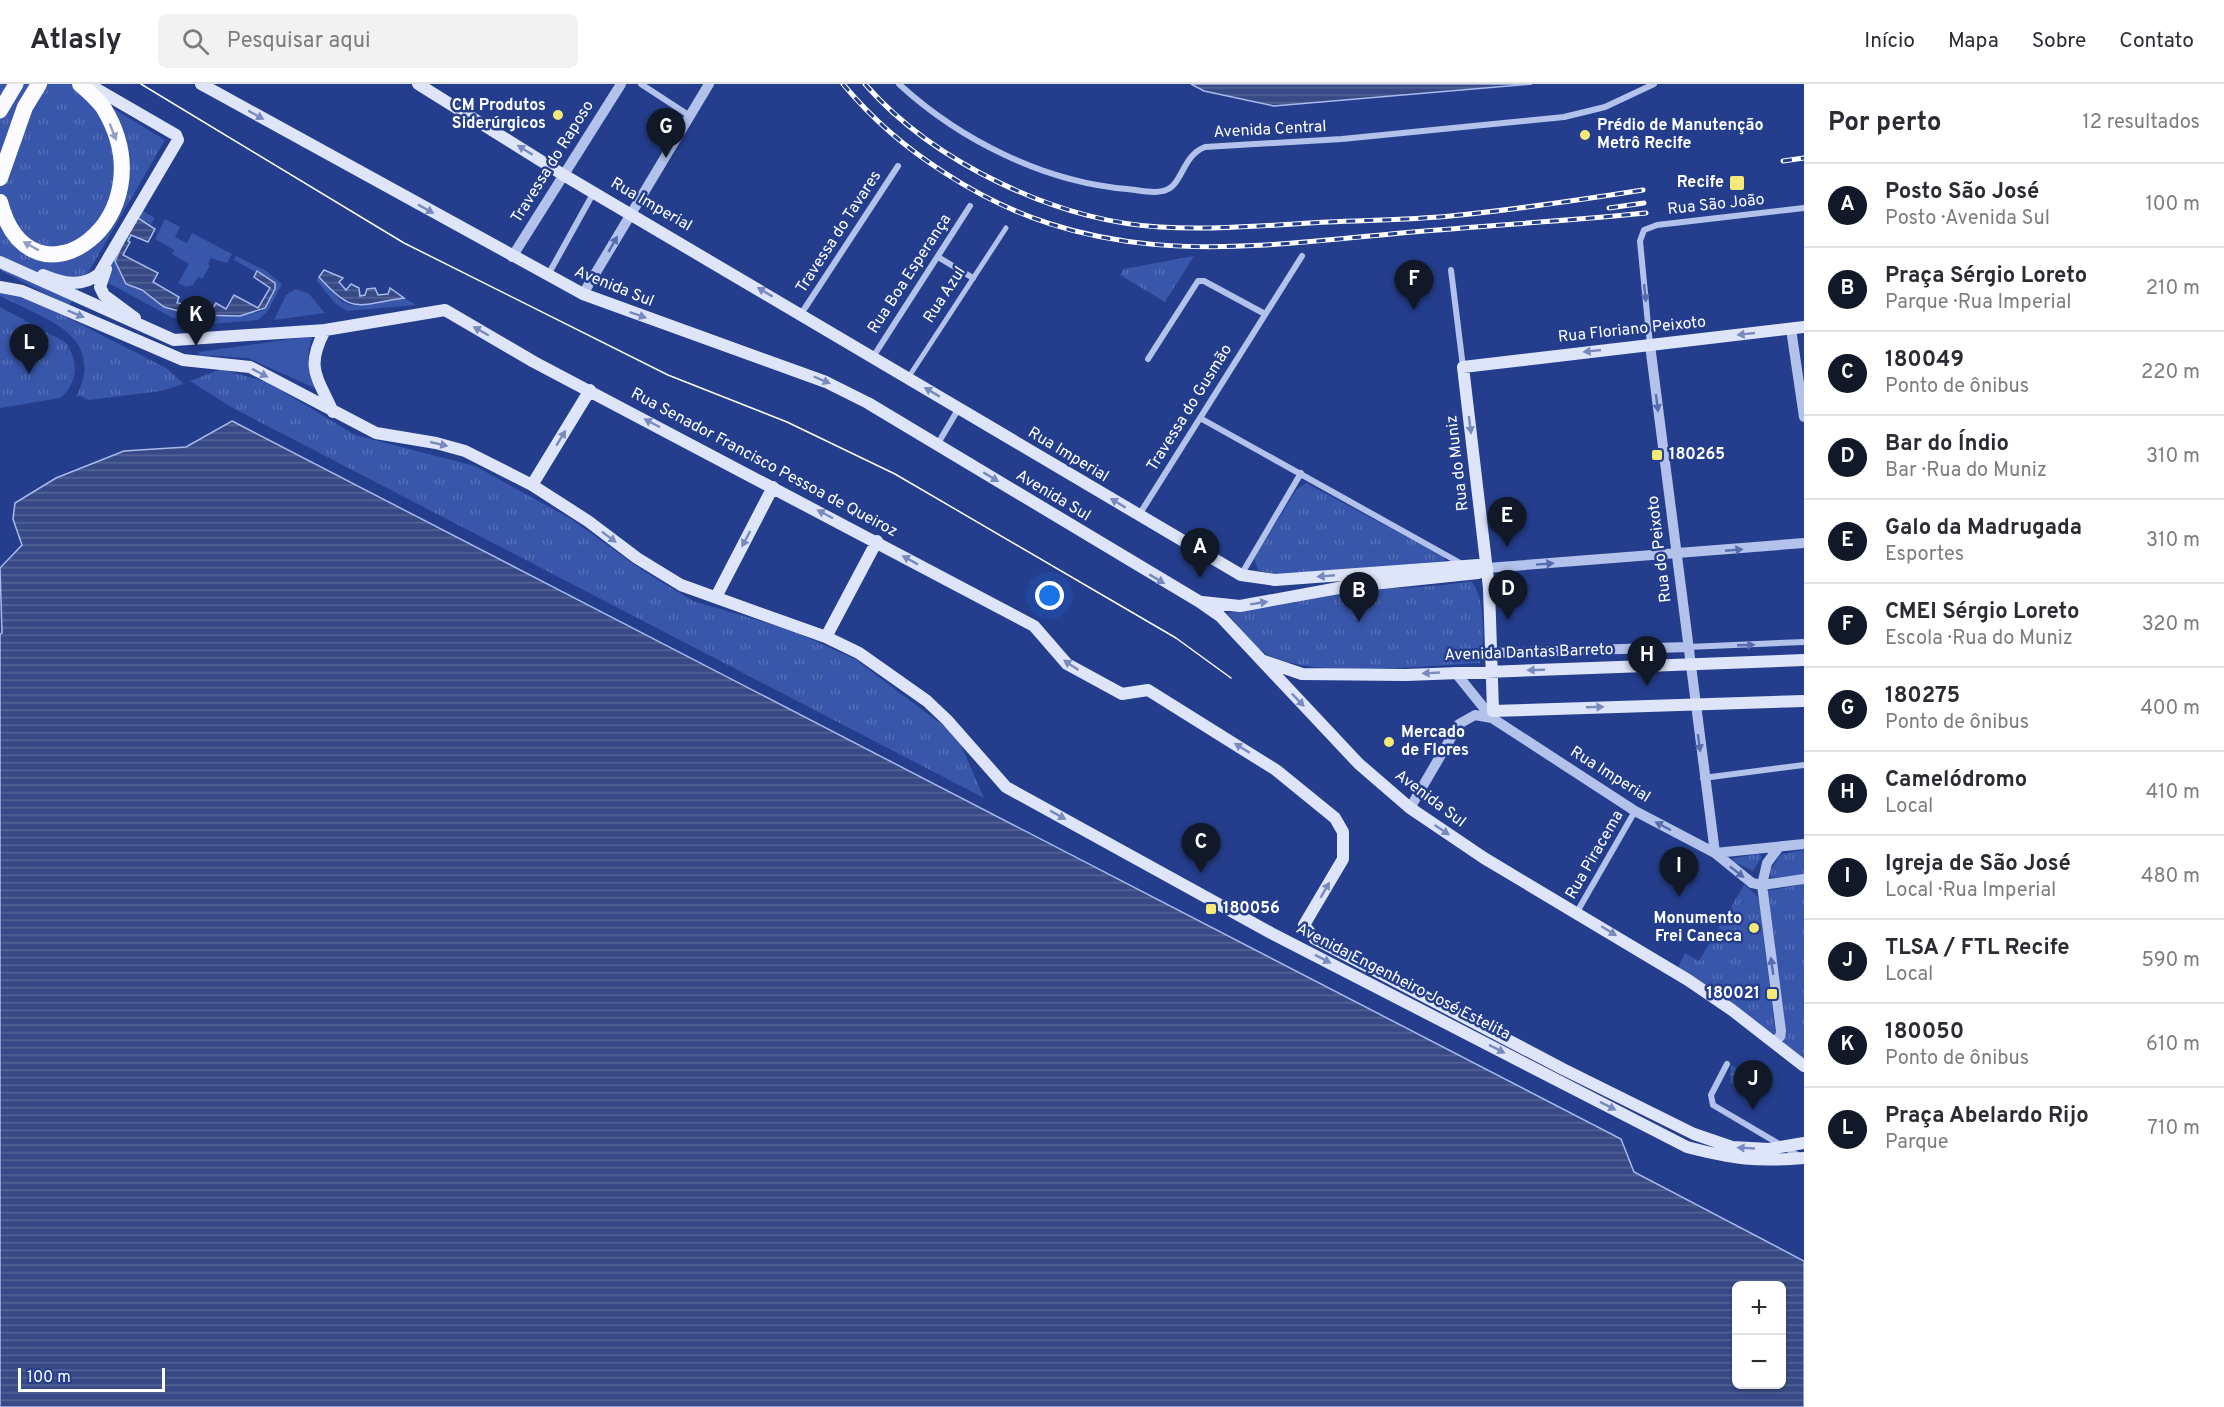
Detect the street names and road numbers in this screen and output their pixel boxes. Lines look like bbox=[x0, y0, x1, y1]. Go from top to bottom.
street label: Travessa do Raposo bbox=[507, 97, 599, 227]
street label: Avenida Central bbox=[1213, 117, 1327, 143]
street label: Travessa do Tavares bbox=[792, 167, 886, 297]
street label: Rua Imperial bbox=[607, 174, 695, 236]
street label: Rua São João bbox=[1667, 190, 1766, 220]
street label: Rua Boa Esperança bbox=[864, 210, 956, 338]
street label: Avenida Sul bbox=[571, 262, 657, 312]
street label: Rua Azul bbox=[919, 263, 971, 327]
street label: Rua Floriano Peixoto bbox=[1557, 312, 1707, 348]
street label: Travessa do Gusmão bbox=[1143, 341, 1237, 475]
street label: Rua Senador Francisco Pessoa de Queiroz bbox=[627, 384, 901, 542]
street label: Rua do Muniz bbox=[1442, 414, 1474, 512]
street label: Rua Imperial bbox=[1024, 423, 1112, 487]
street label: Avenida Sul bbox=[1012, 466, 1094, 526]
street label: Rua do Peixoto bbox=[1644, 494, 1676, 604]
street label: Avenida Dantas Barreto bbox=[1444, 640, 1614, 666]
street label: Rua Imperial bbox=[1566, 742, 1654, 808]
street label: Avenida Sul bbox=[1390, 766, 1470, 832]
street label: Rua Piracema bbox=[1562, 807, 1628, 903]
street label: Avenida Engenheiro José Estelita bbox=[1292, 919, 1514, 1045]

